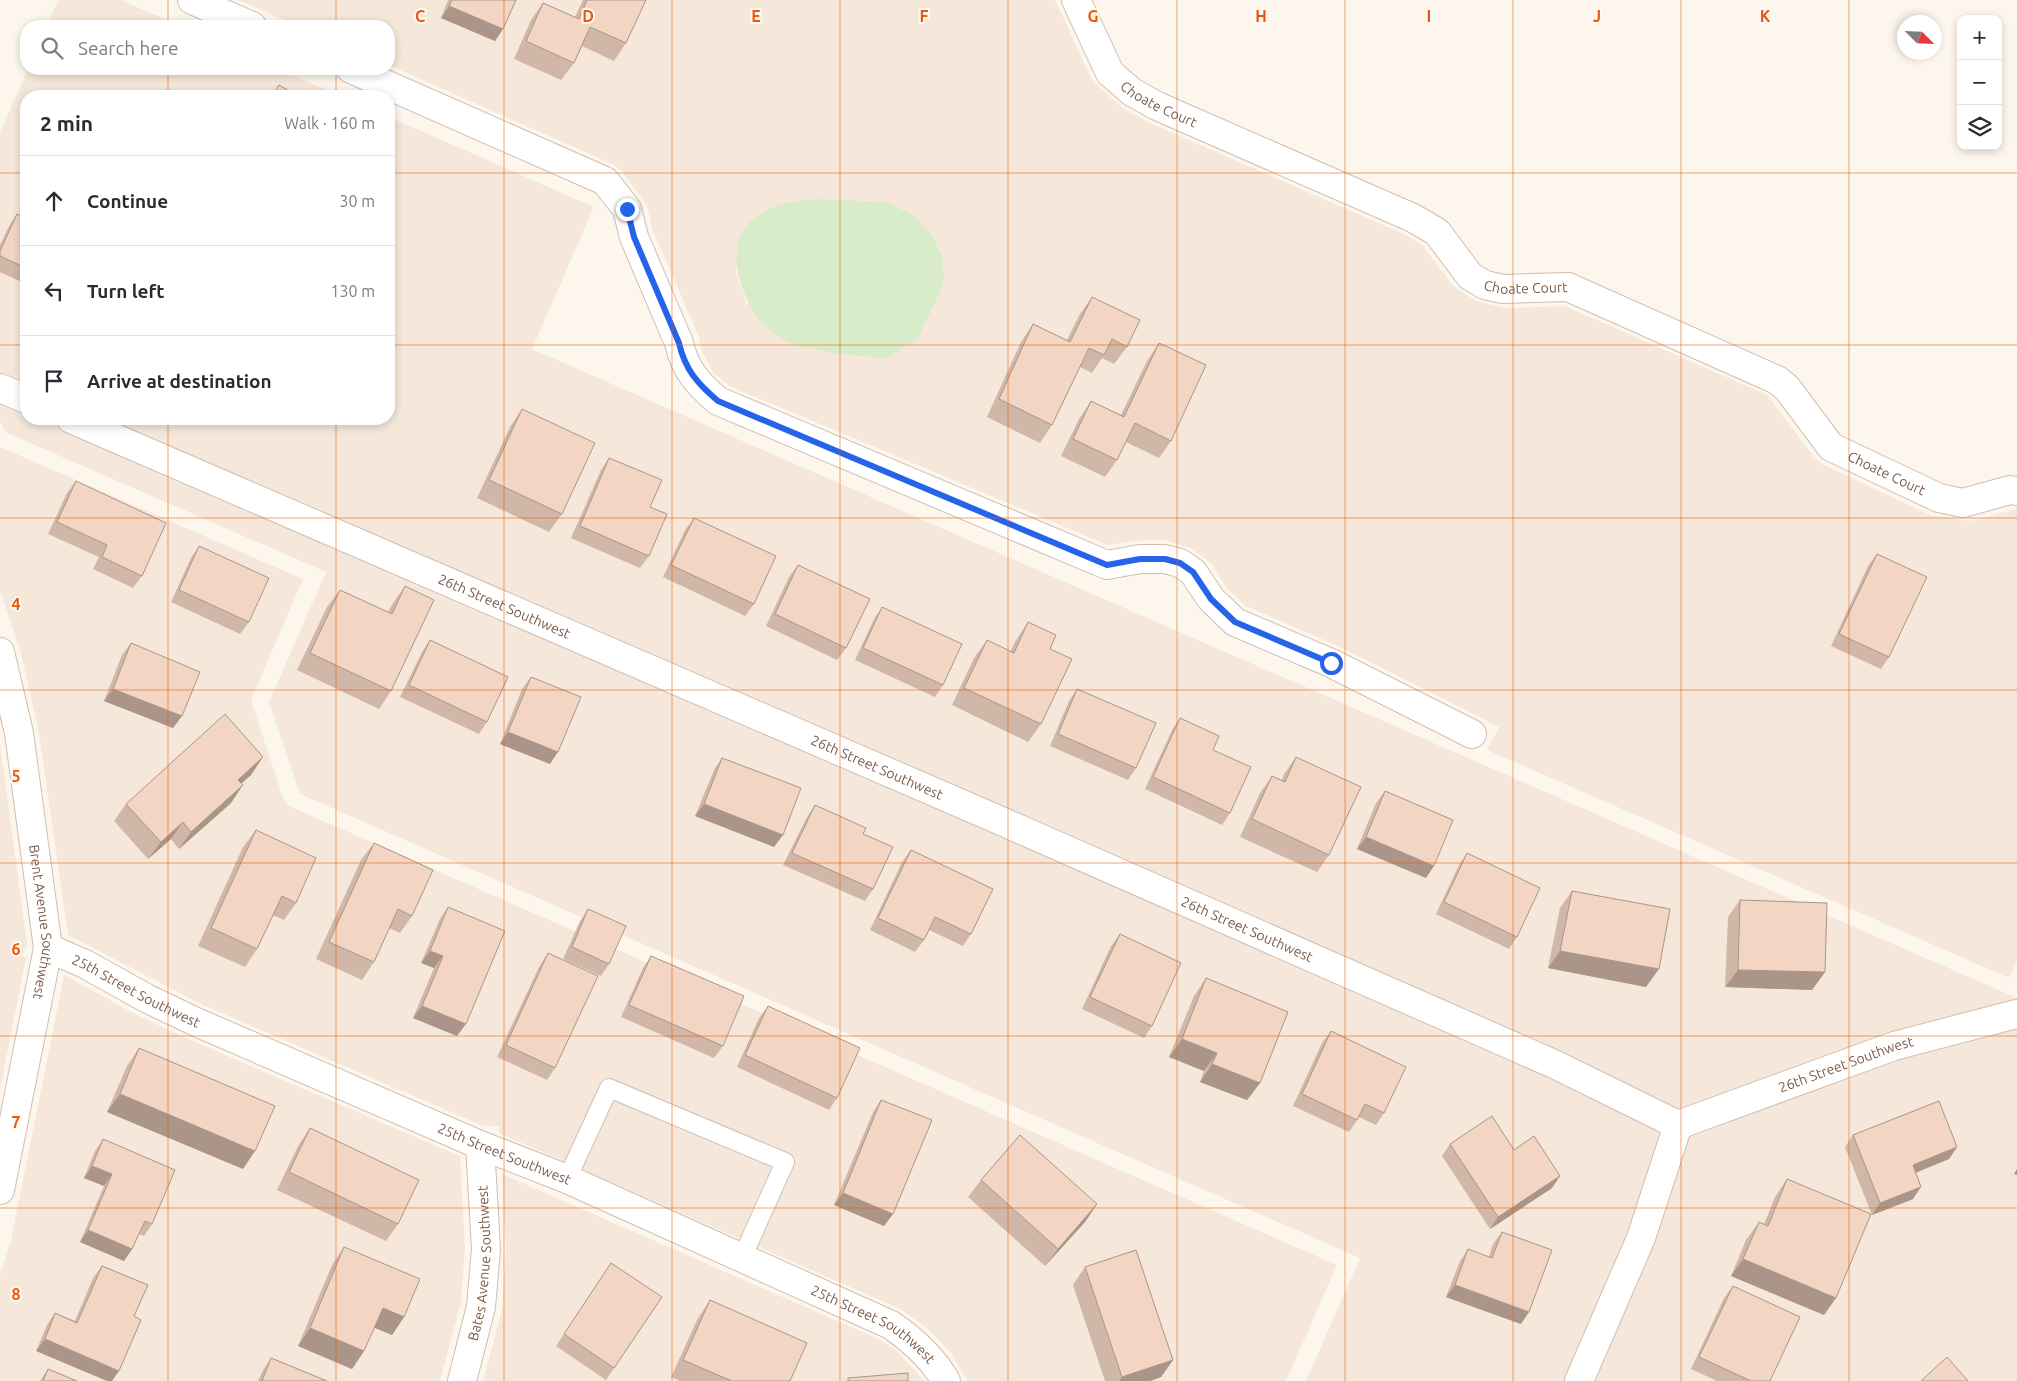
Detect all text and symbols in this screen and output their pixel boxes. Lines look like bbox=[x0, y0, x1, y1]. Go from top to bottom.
text: C bbox=[415, 7, 425, 25]
text: D bbox=[582, 7, 594, 25]
text: E bbox=[751, 7, 761, 25]
text: F bbox=[920, 7, 929, 25]
text: G bbox=[1087, 7, 1099, 25]
text: H bbox=[1255, 7, 1267, 25]
text: I bbox=[1427, 7, 1431, 25]
text: J bbox=[1593, 7, 1601, 25]
text: K bbox=[1760, 7, 1771, 25]
north arrow bbox=[1897, 15, 1942, 60]
map controls bbox=[1957, 15, 2002, 150]
button: + bbox=[1957, 15, 2002, 60]
search box bbox=[20, 20, 395, 75]
icon: search bbox=[38, 34, 66, 62]
text: Search here bbox=[78, 37, 178, 59]
button: − bbox=[1957, 60, 2002, 105]
street label: Choate Court bbox=[1117, 78, 1200, 131]
button: layers bbox=[1957, 105, 2002, 150]
text: 2 min bbox=[40, 111, 93, 135]
text: Walk · 160 m bbox=[284, 114, 375, 132]
icon: ahead bbox=[40, 187, 68, 215]
text: Continue bbox=[87, 190, 168, 212]
text: 30 m bbox=[339, 192, 375, 210]
route end bbox=[616, 198, 639, 221]
icon: left bbox=[40, 277, 68, 305]
street label: Choate Court bbox=[1482, 277, 1568, 297]
text: Turn left bbox=[87, 280, 165, 302]
text: 130 m bbox=[330, 282, 375, 300]
icon: arrive bbox=[40, 367, 68, 395]
text: Arrive at destination bbox=[87, 370, 272, 392]
street label: Choate Court bbox=[1845, 448, 1928, 499]
street label: 26th Street Southwest bbox=[436, 571, 573, 642]
text: 4 bbox=[11, 595, 21, 613]
route start bbox=[1320, 652, 1343, 675]
street label: 26th Street Southwest bbox=[809, 732, 946, 803]
text: 5 bbox=[11, 767, 21, 785]
street label: Brent Avenue Southwest bbox=[26, 844, 56, 1001]
street label: 26th Street Southwest bbox=[1179, 893, 1316, 965]
text: 6 bbox=[11, 940, 21, 958]
street label: 25th Street Southwest bbox=[70, 951, 203, 1031]
street label: 26th Street Southwest bbox=[1776, 1033, 1916, 1096]
text: 7 bbox=[11, 1113, 21, 1131]
street label: 25th Street Southwest bbox=[435, 1120, 574, 1188]
street label: Bates Avenue Southwest bbox=[465, 1185, 494, 1342]
street label: 25th Street Southwest bbox=[808, 1282, 939, 1367]
text: 8 bbox=[11, 1285, 21, 1303]

